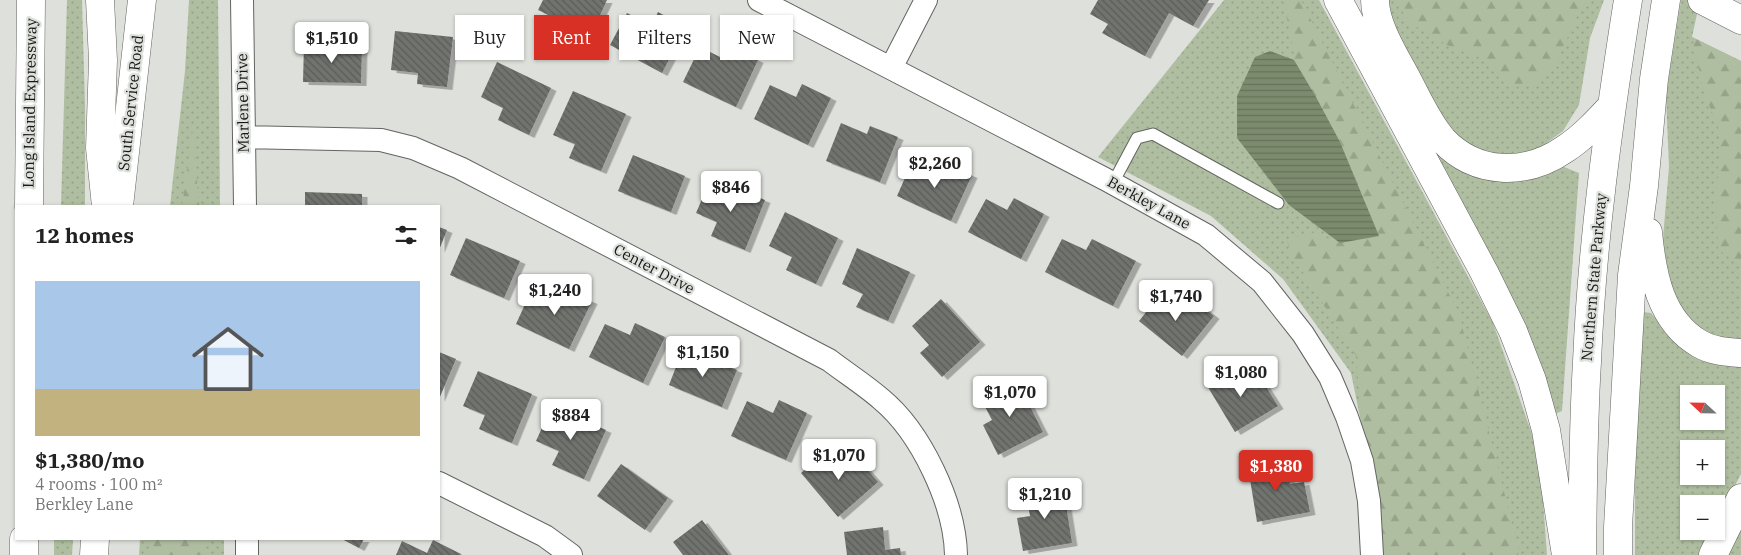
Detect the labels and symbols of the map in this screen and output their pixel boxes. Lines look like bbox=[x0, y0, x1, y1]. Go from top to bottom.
street label: Long Island Expressway bbox=[19, 18, 40, 188]
pin: $1,510 bbox=[291, 22, 373, 64]
street label: South Service Road bbox=[114, 34, 147, 172]
street label: Marlene Drive bbox=[232, 53, 253, 153]
pin: $2,260 bbox=[894, 146, 976, 189]
pin: $846 bbox=[701, 170, 761, 213]
street label: Berkley Lane bbox=[1104, 172, 1194, 233]
street label: Northern State Parkway bbox=[1577, 192, 1610, 362]
street label: Center Drive bbox=[611, 239, 698, 298]
pin: $1,240 bbox=[514, 274, 596, 316]
pin: $1,740 bbox=[1135, 280, 1217, 322]
pin: $1,150 bbox=[662, 336, 744, 378]
pin: $1,080 bbox=[1200, 356, 1282, 398]
pin: $1,070 bbox=[969, 376, 1051, 418]
north arrow bbox=[1680, 385, 1725, 430]
pin: $884 bbox=[541, 398, 601, 441]
pin: $1,070 bbox=[798, 438, 880, 481]
pin: $1,380 bbox=[1235, 450, 1317, 492]
pin: $1,210 bbox=[1004, 478, 1086, 520]

